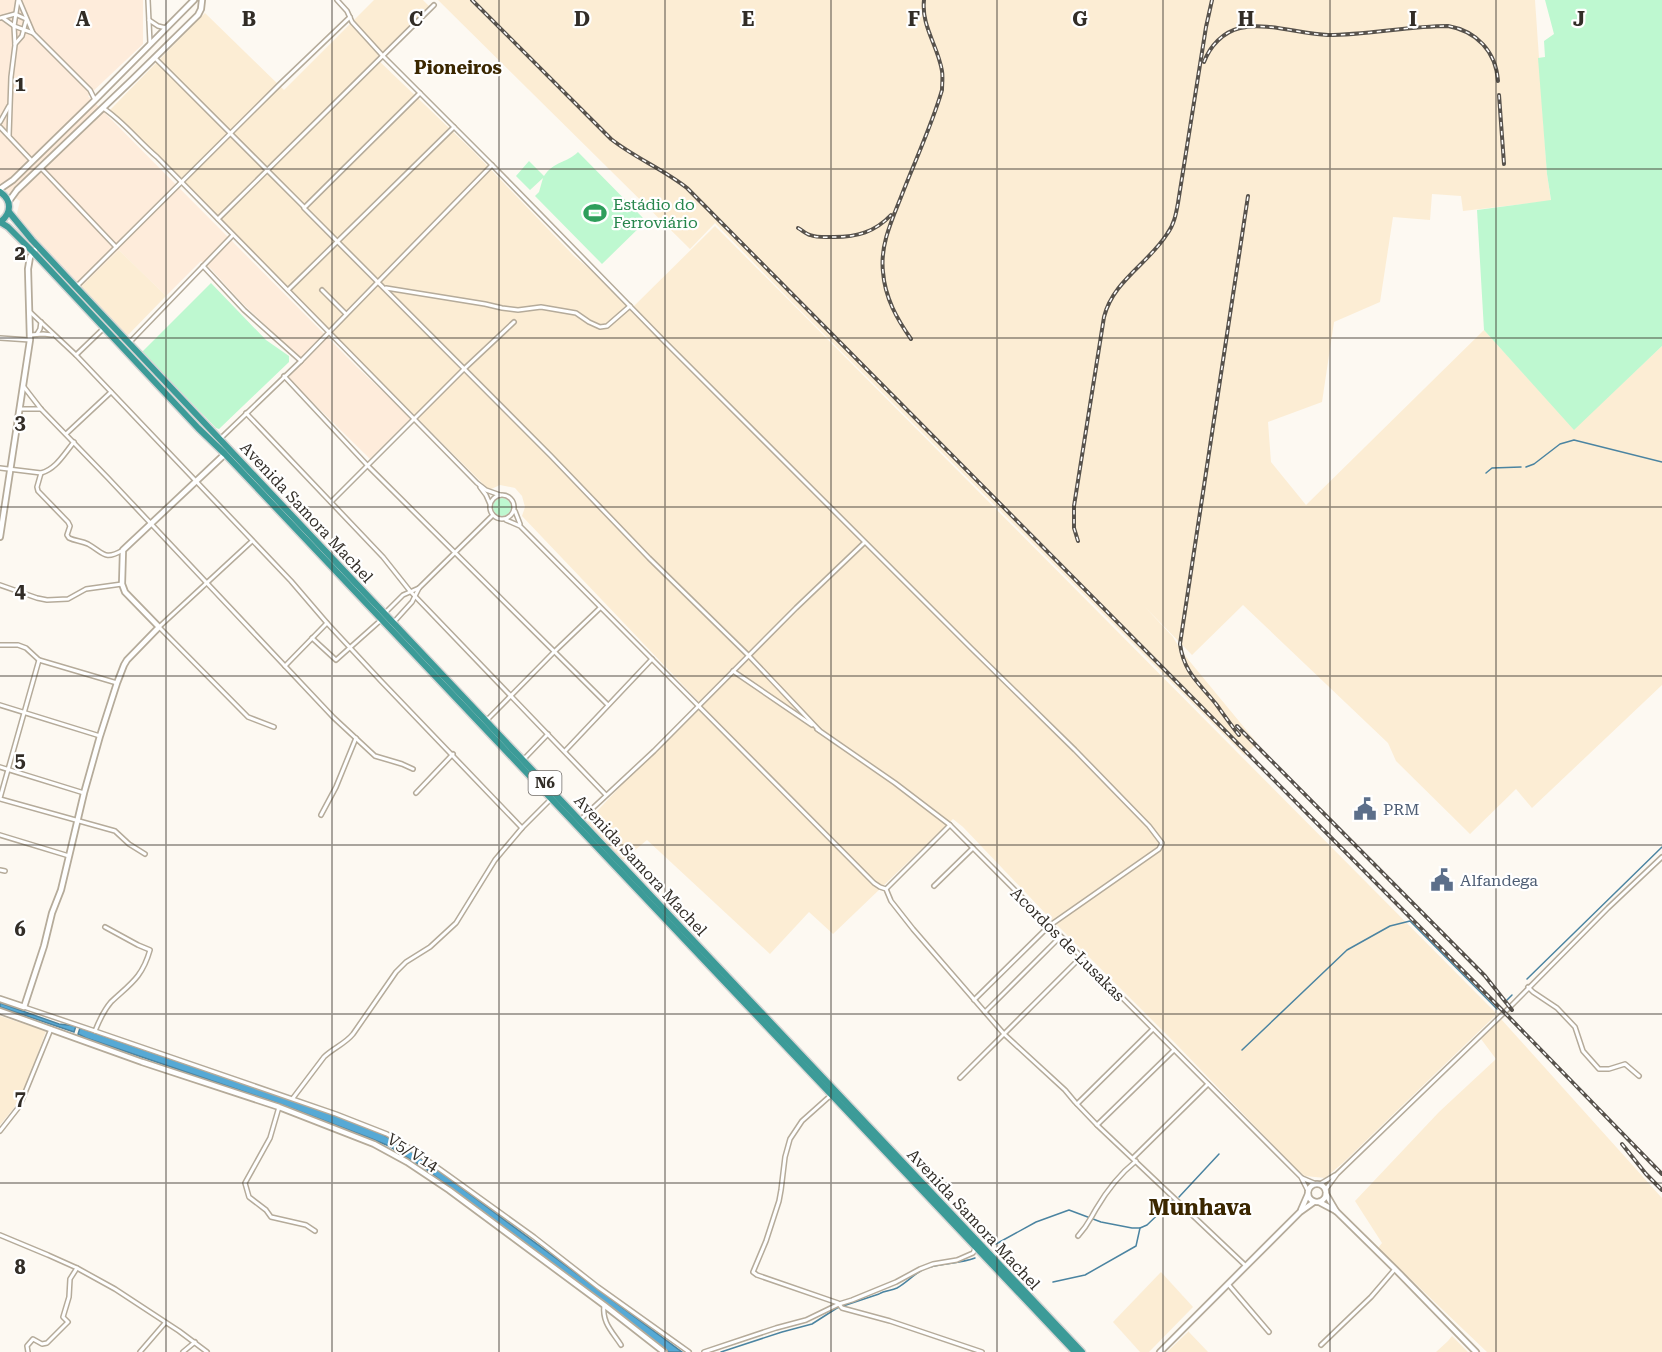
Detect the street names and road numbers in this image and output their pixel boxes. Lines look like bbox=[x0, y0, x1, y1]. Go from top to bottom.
street label: Avenida Samora Machel bbox=[236, 438, 377, 587]
road number: N6 bbox=[528, 771, 562, 795]
street label: Avenida Samora Machel bbox=[570, 791, 711, 940]
street label: Acordos de Lusakas bbox=[1007, 883, 1129, 1005]
street label: V5/V14 bbox=[384, 1129, 442, 1176]
street label: Avenida Samora Machel bbox=[903, 1145, 1044, 1294]

